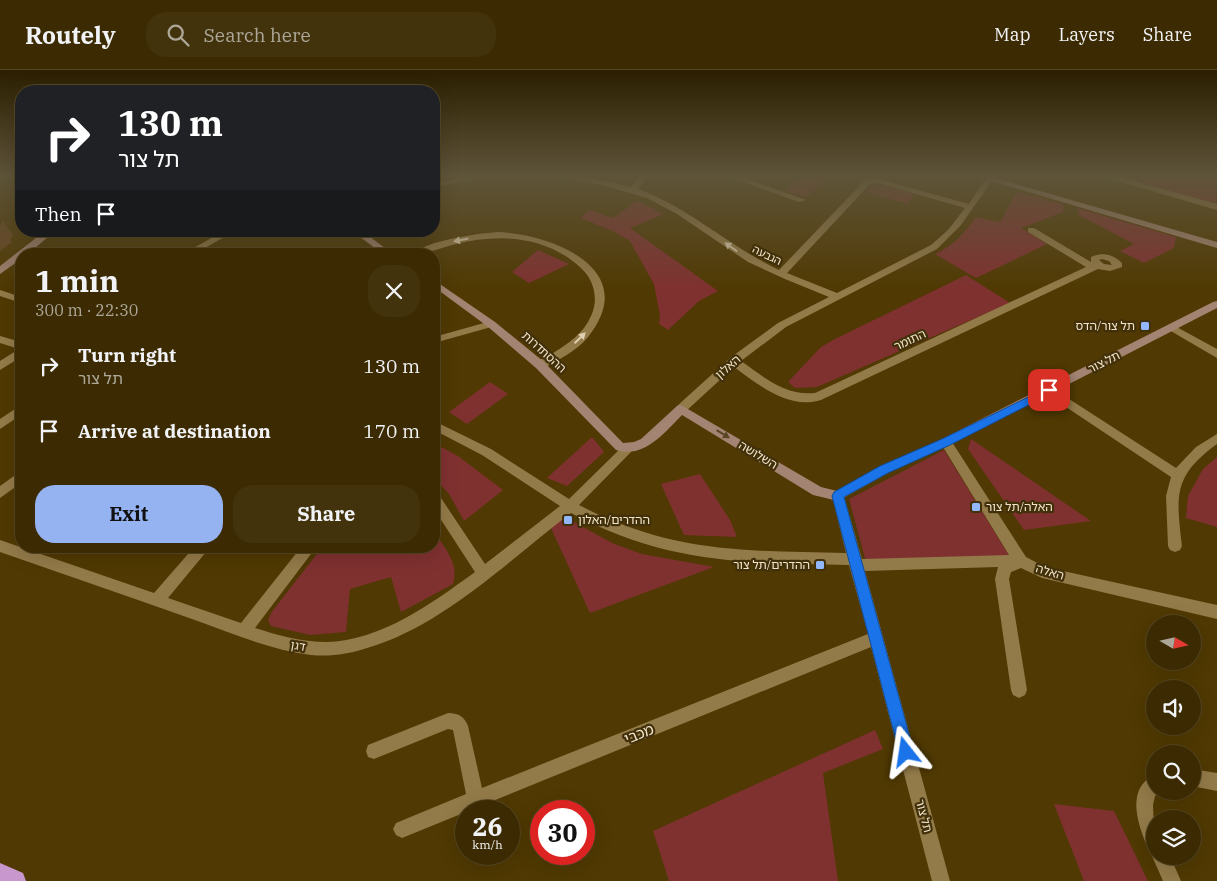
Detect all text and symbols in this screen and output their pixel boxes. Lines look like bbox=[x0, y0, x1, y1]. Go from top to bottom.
search box bbox=[146, 12, 496, 57]
text: Routely bbox=[25, 19, 116, 51]
icon: search bbox=[164, 21, 192, 49]
text: Search here bbox=[204, 23, 311, 47]
text: Map bbox=[994, 23, 1031, 46]
text: Layers bbox=[1059, 23, 1115, 46]
text: Share bbox=[1143, 23, 1192, 46]
text: 130 m bbox=[118, 100, 223, 146]
icon: right bbox=[35, 105, 100, 170]
text: תל צור bbox=[118, 144, 180, 173]
icon: arrive bbox=[92, 200, 120, 228]
text: Then bbox=[35, 202, 82, 226]
one-way arrow bbox=[453, 236, 469, 244]
one-way arrow bbox=[724, 242, 737, 252]
street label: הגבעה bbox=[750, 242, 784, 268]
text: 1 min bbox=[35, 261, 119, 300]
button: close bbox=[368, 265, 420, 317]
text: 300 m · 22:30 bbox=[35, 300, 138, 320]
place label: תל צור/הדס bbox=[1076, 318, 1135, 333]
marker: תל צור/הדס bbox=[1139, 320, 1151, 332]
street label: התומר bbox=[891, 326, 928, 353]
street label: ההסתדרות bbox=[519, 328, 570, 375]
one-way arrow bbox=[574, 332, 586, 344]
text: Turn right bbox=[78, 343, 176, 367]
street label: תל צור bbox=[1085, 347, 1122, 376]
street label: האלון bbox=[712, 351, 743, 382]
icon: right bbox=[35, 352, 63, 380]
text: 130 m bbox=[363, 354, 420, 378]
text: תל צור bbox=[78, 368, 123, 388]
pin bbox=[1028, 369, 1070, 411]
icon: arrive bbox=[1035, 376, 1063, 404]
icon: arrive bbox=[35, 417, 63, 445]
text: Arrive at destination bbox=[78, 419, 271, 443]
text: 170 m bbox=[363, 419, 420, 443]
one-way arrow bbox=[717, 429, 730, 438]
street label: השלושה bbox=[736, 437, 780, 472]
button: Exit bbox=[35, 485, 223, 543]
button: Share bbox=[233, 485, 420, 543]
place label: האלה/תל צור bbox=[986, 499, 1053, 514]
marker: האלה/תל צור bbox=[970, 501, 982, 513]
place label: ההדרים/האלון bbox=[578, 512, 650, 527]
marker: ההדרים/האלון bbox=[562, 514, 574, 526]
place label: ההדרים/תל צור bbox=[733, 557, 810, 572]
marker: ההדרים/תל צור bbox=[814, 559, 826, 571]
street label: האלה bbox=[1034, 560, 1066, 583]
north arrow bbox=[1146, 615, 1201, 670]
map controls bbox=[1146, 615, 1201, 865]
street label: דגן bbox=[289, 637, 307, 654]
button: sound bbox=[1146, 680, 1201, 735]
street label: מכבי bbox=[621, 719, 657, 748]
position arrow bbox=[879, 725, 931, 777]
button: search bbox=[1146, 745, 1201, 800]
street label: תל צור bbox=[913, 798, 936, 834]
speed limit sign: 30 bbox=[530, 800, 595, 865]
text: 26 bbox=[472, 810, 503, 843]
button: layers bbox=[1146, 810, 1201, 865]
text: km/h bbox=[472, 837, 503, 852]

